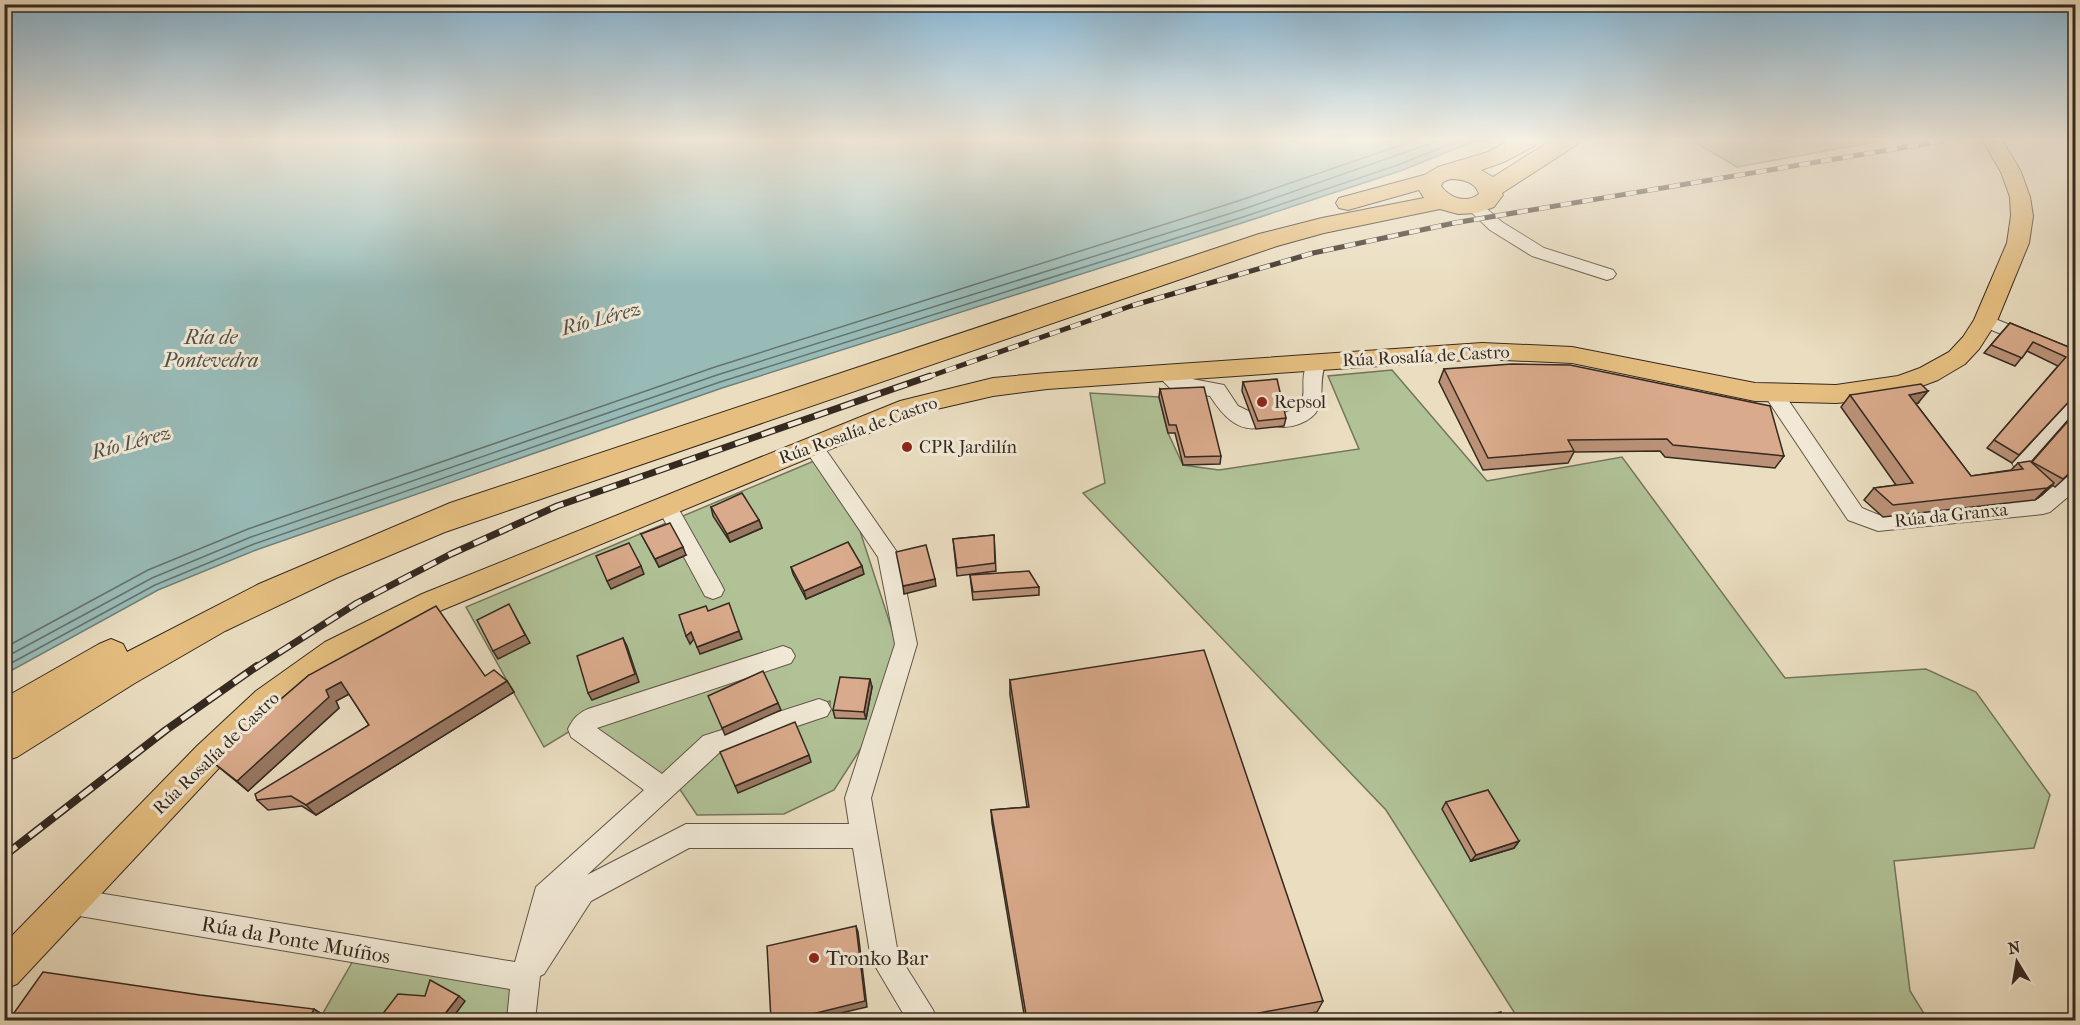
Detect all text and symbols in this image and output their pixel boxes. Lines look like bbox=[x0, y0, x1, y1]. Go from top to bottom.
water label: Río Lérez bbox=[557, 297, 643, 341]
water label: Ría de Pontevedra bbox=[163, 326, 258, 372]
street label: Rúa Rosalía de Castro bbox=[1342, 342, 1510, 371]
street label: Rúa Rosalía de Castro bbox=[776, 392, 940, 469]
place label: Repsol bbox=[1274, 392, 1326, 413]
marker: Repsol bbox=[1255, 395, 1269, 409]
water label: Río Lérez bbox=[87, 421, 173, 465]
place label: CPR Jardilín bbox=[919, 437, 1017, 458]
marker: CPR Jardilín bbox=[900, 440, 914, 454]
street label: Rúa da Granxa bbox=[1893, 499, 2010, 532]
street label: Rúa Rosalía de Castro bbox=[149, 688, 284, 819]
street label: Rúa da Ponte Muíños bbox=[200, 912, 393, 968]
north arrow bbox=[1987, 932, 2047, 992]
text: N bbox=[2006, 937, 2023, 958]
place label: Tronko Bar bbox=[826, 946, 928, 970]
marker: Tronko Bar bbox=[807, 951, 821, 965]

